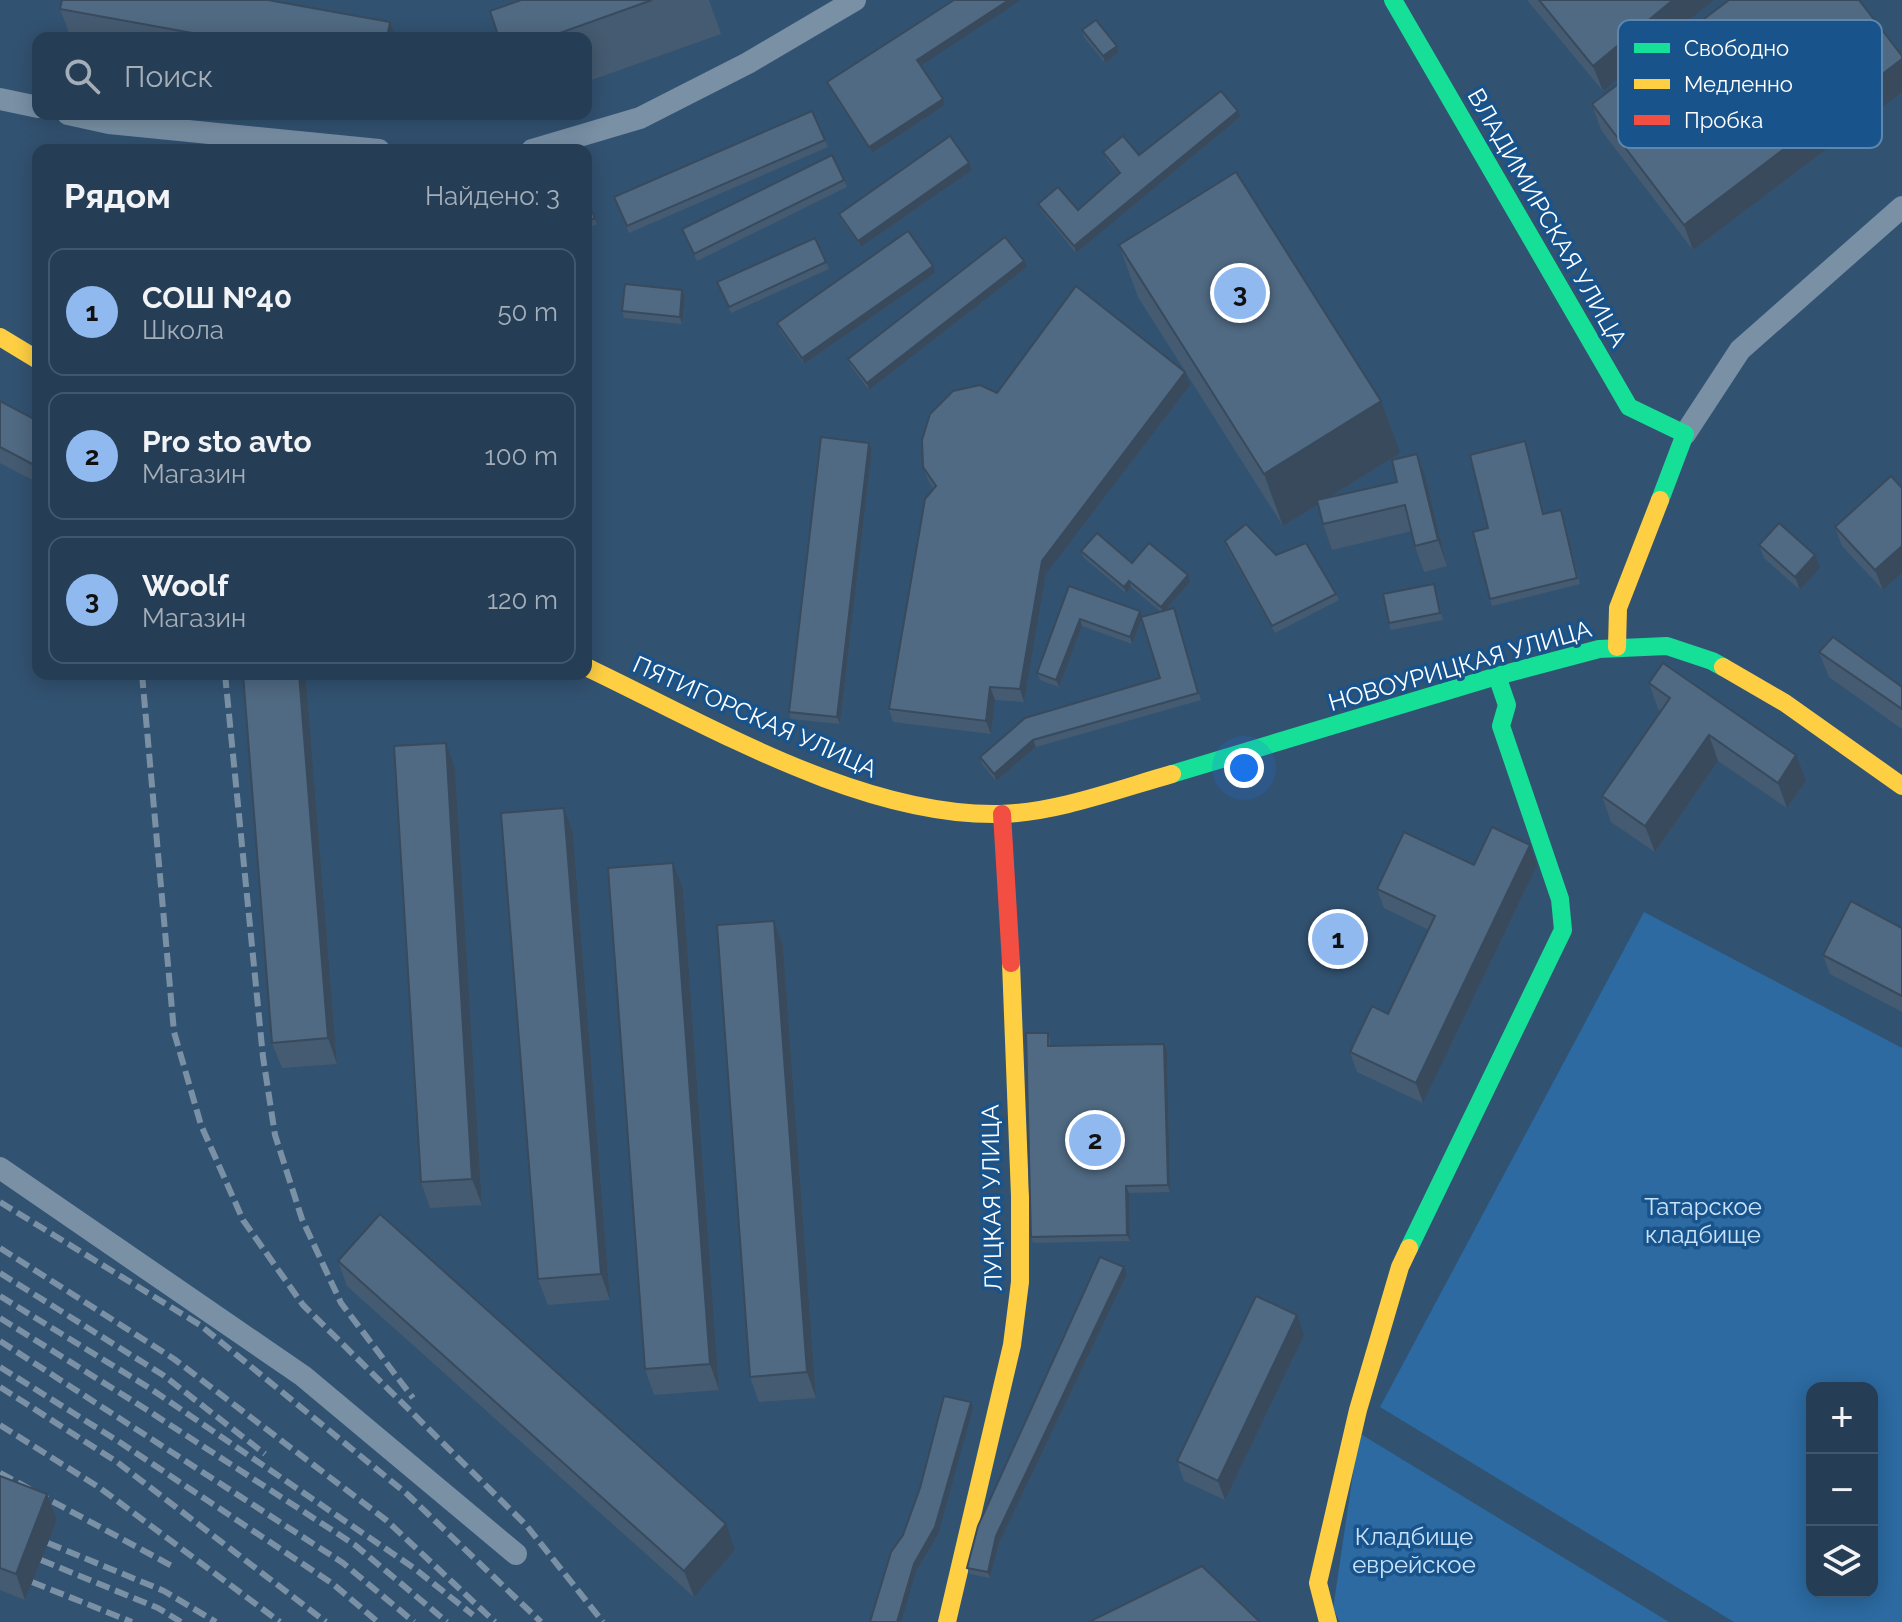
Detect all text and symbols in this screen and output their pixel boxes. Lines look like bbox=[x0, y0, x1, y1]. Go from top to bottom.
legend bbox=[1618, 20, 1882, 148]
search box bbox=[32, 32, 592, 120]
text: Свободно bbox=[1684, 35, 1789, 61]
icon: search bbox=[60, 54, 104, 98]
text: Поиск bbox=[124, 59, 213, 94]
text: Медленно bbox=[1684, 71, 1793, 97]
street label: ВЛАДИМИРСКАЯ УЛИЦА bbox=[1461, 83, 1633, 352]
text: Пробка bbox=[1684, 107, 1763, 133]
text: Рядом bbox=[64, 176, 171, 216]
text: Найдено: 3 bbox=[425, 181, 560, 211]
pin: 3 bbox=[1214, 263, 1266, 323]
text: СОШ №40 bbox=[142, 280, 292, 315]
text: 1 bbox=[86, 297, 98, 327]
text: 50 m bbox=[497, 297, 558, 327]
text: Школа bbox=[142, 315, 224, 345]
text: Pro sto avto bbox=[142, 424, 312, 459]
text: 2 bbox=[85, 441, 99, 471]
text: 100 m bbox=[485, 441, 558, 471]
text: Магазин bbox=[142, 459, 246, 489]
text: Woolf bbox=[142, 568, 228, 603]
text: 3 bbox=[85, 585, 99, 615]
text: 120 m bbox=[487, 585, 558, 615]
text: Магазин bbox=[142, 603, 246, 633]
street label: НОВОУРИЦКАЯ УЛИЦА bbox=[1325, 614, 1595, 717]
street label: ПЯТИГОРСКАЯ УЛИЦА bbox=[629, 650, 882, 784]
your location bbox=[1224, 748, 1264, 788]
pin: 1 bbox=[1312, 909, 1364, 969]
street label: ЛУЦКАЯ УЛИЦА bbox=[975, 1104, 1008, 1292]
pin: 2 bbox=[1069, 1110, 1121, 1170]
park label: Татарское кладбище bbox=[1644, 1192, 1762, 1249]
map controls bbox=[1806, 1382, 1878, 1598]
button: + bbox=[1806, 1382, 1878, 1454]
button: − bbox=[1806, 1454, 1878, 1526]
park label: Кладбище еврейское bbox=[1352, 1522, 1476, 1579]
button: layers bbox=[1806, 1526, 1878, 1598]

